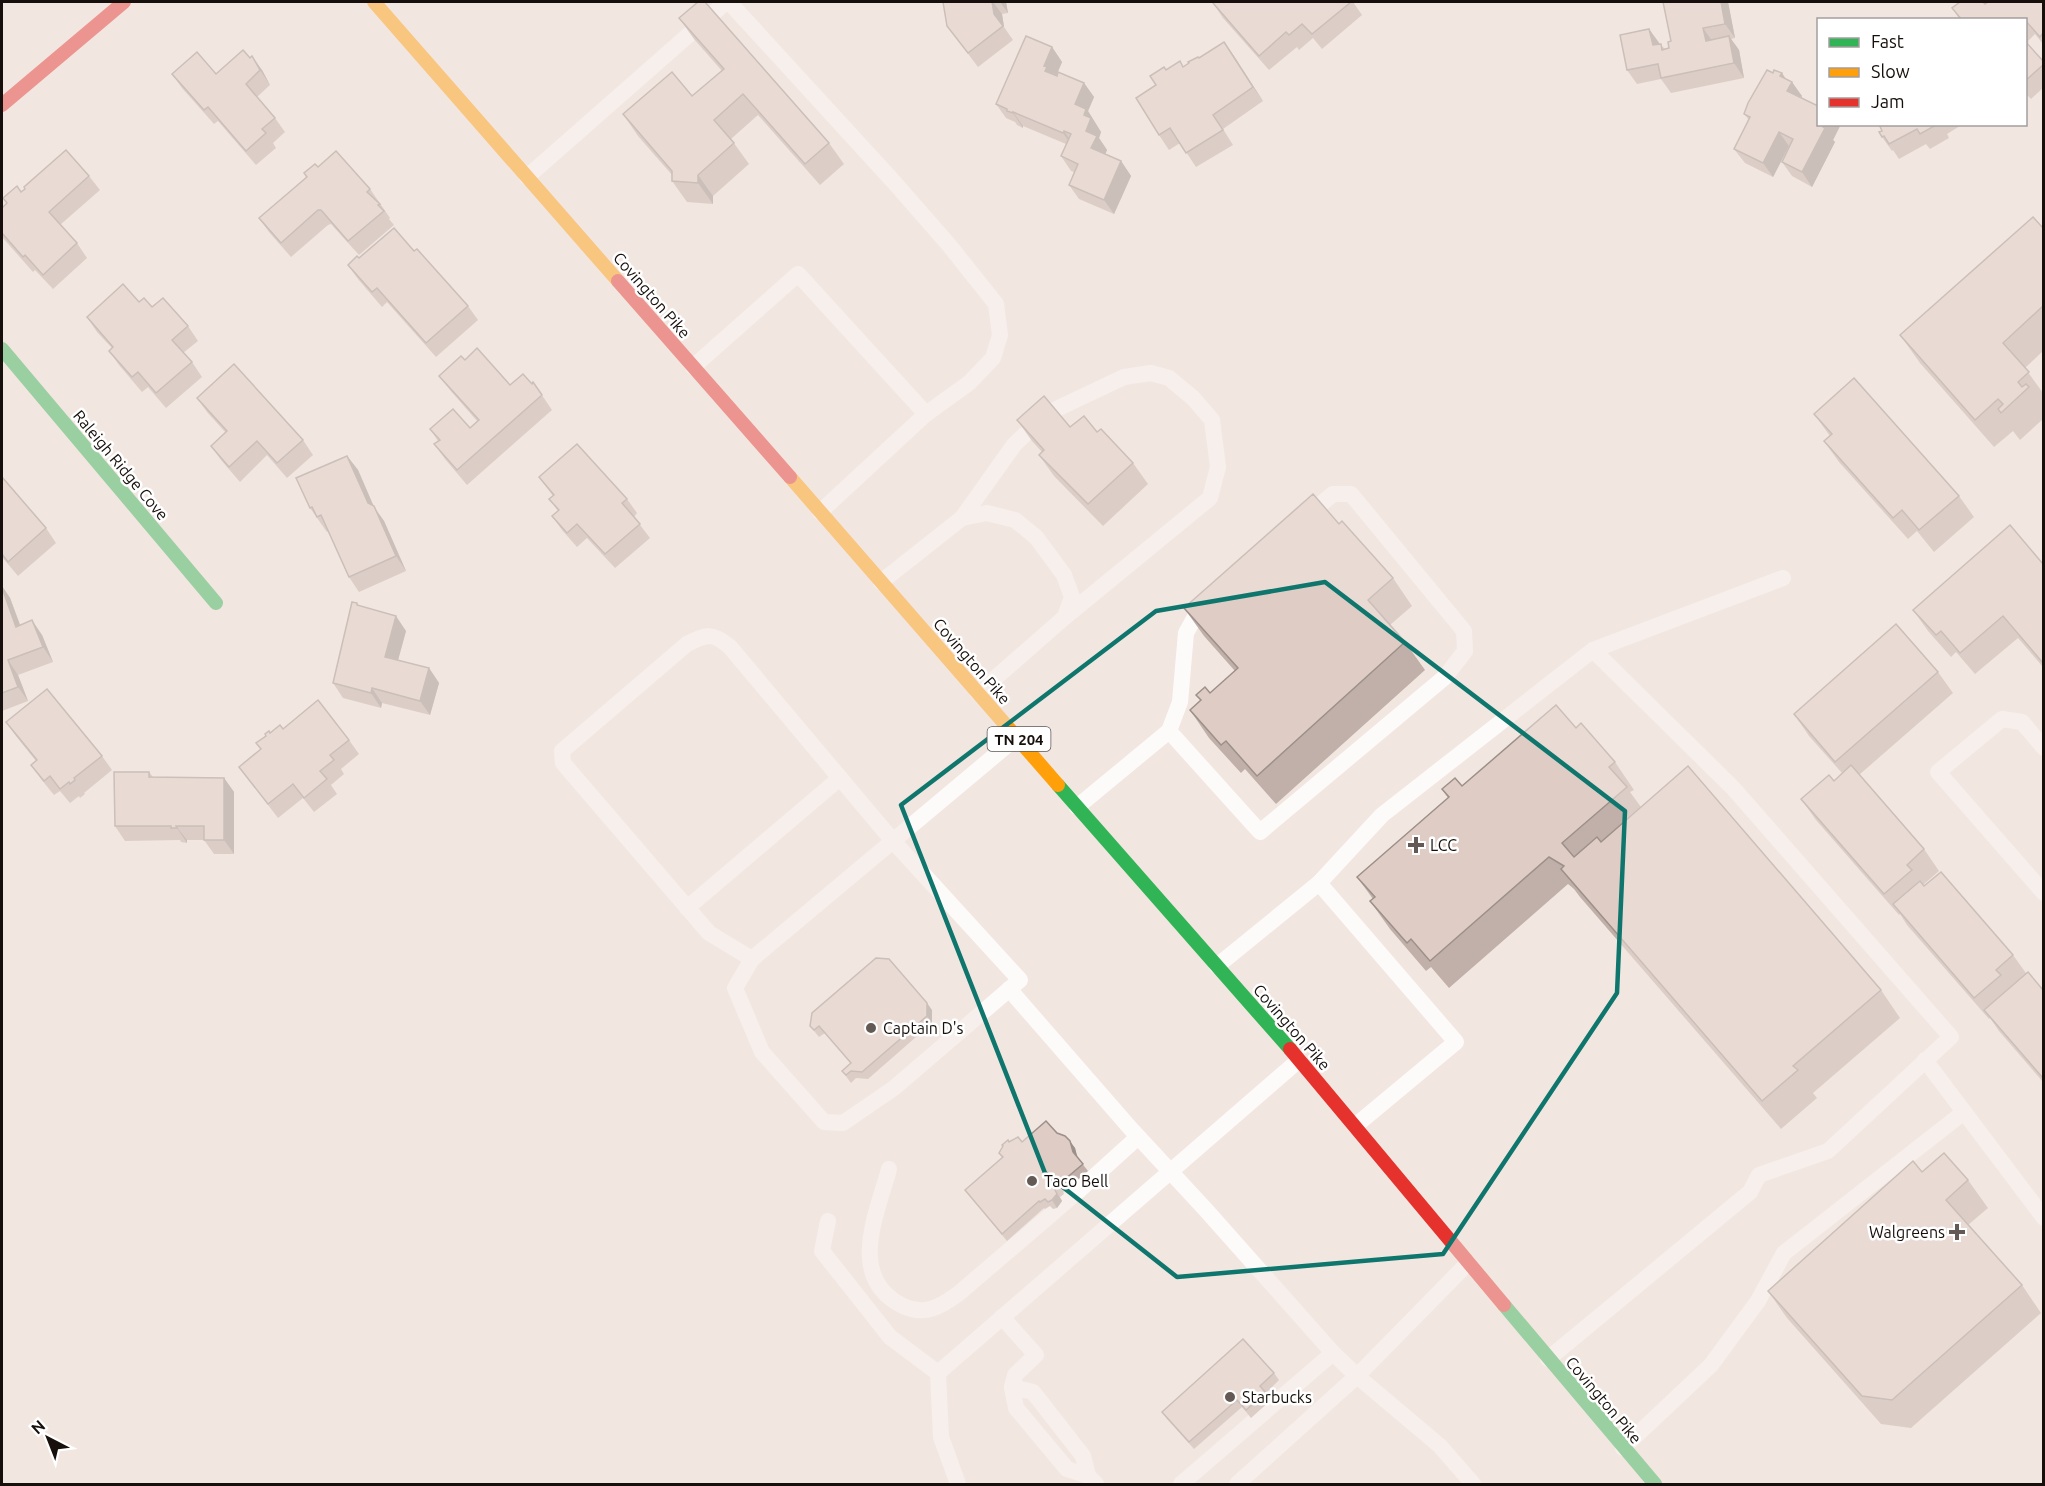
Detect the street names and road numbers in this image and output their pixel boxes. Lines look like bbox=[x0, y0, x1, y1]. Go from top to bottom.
street label: Covington Pike bbox=[610, 248, 694, 342]
street label: Raleigh Ridge Cove bbox=[70, 406, 172, 524]
street label: Covington Pike bbox=[930, 614, 1014, 708]
road number: TN 204 bbox=[988, 727, 1050, 751]
street label: Covington Pike bbox=[1250, 980, 1334, 1074]
street label: Covington Pike bbox=[1563, 1353, 1645, 1447]

